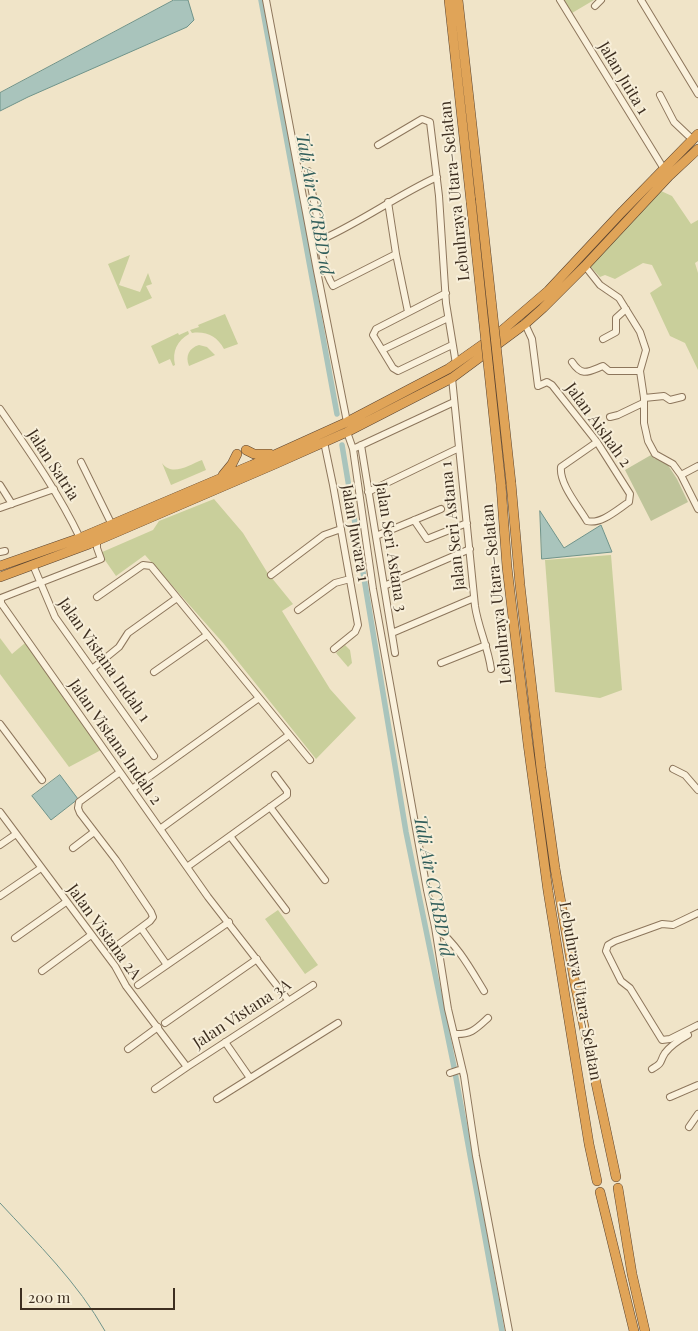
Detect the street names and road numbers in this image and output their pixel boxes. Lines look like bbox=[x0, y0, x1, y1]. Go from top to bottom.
street label: Jalan Juita 1 bbox=[594, 38, 652, 118]
street label: Lebuhraya Utara–Selatan bbox=[436, 100, 474, 282]
street label: Jalan Aishah 2 bbox=[561, 379, 635, 471]
street label: Jalan Satria bbox=[23, 426, 83, 504]
street label: Jalan Seri Astana 1 bbox=[437, 460, 469, 592]
street label: Jalan Seri Astana 3 bbox=[371, 481, 411, 613]
street label: Jalan Juwara 1 bbox=[337, 483, 373, 583]
street label: Lebuhraya Utara–Selatan bbox=[478, 503, 516, 685]
street label: Jalan Vistana Indah 1 bbox=[54, 594, 154, 726]
street label: Jalan Vistana Indah 2 bbox=[64, 676, 166, 808]
street label: Jalan Vistana 2A bbox=[63, 881, 145, 983]
street label: Lebuhraya Utara–Selatan bbox=[555, 900, 605, 1082]
street label: Jalan Vistana 3A bbox=[189, 975, 295, 1053]

